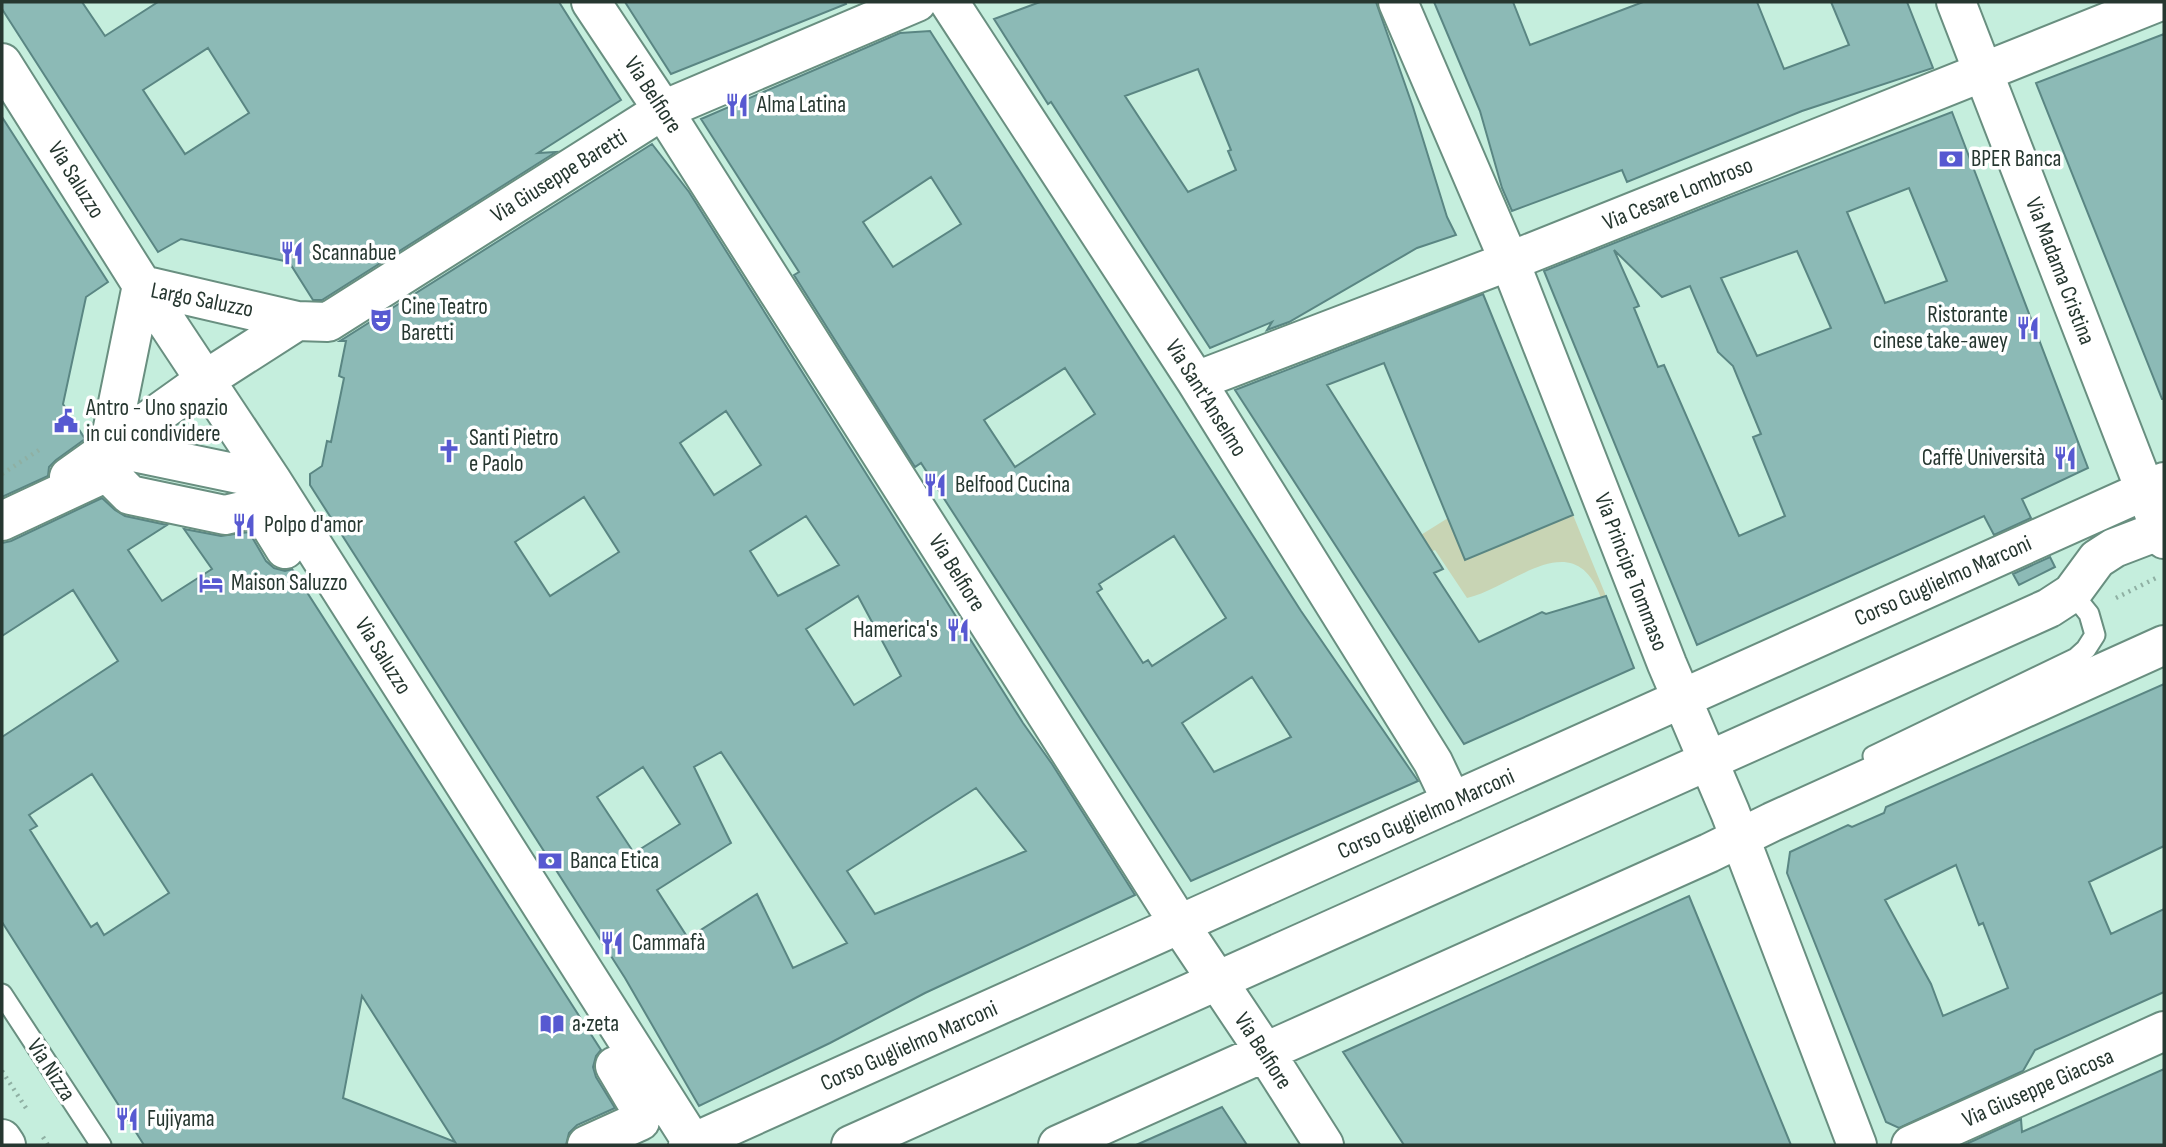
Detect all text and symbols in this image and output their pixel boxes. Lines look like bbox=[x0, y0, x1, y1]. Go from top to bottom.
street label: Via Belfiore bbox=[618, 51, 688, 139]
restaurant icon: Alma Latina bbox=[723, 91, 751, 119]
place label: Alma Latina bbox=[756, 91, 846, 119]
street label: Via Giuseppe Baretti bbox=[486, 123, 632, 229]
street label: Via Saluzzo bbox=[41, 136, 111, 224]
bank icon: BPER Banca bbox=[1937, 145, 1965, 173]
place label: BPER Banca bbox=[1971, 145, 2061, 173]
street label: Via Cesare Lombroso bbox=[1599, 151, 1757, 237]
street label: Via Madama Cristina bbox=[2019, 193, 2101, 349]
restaurant icon: Scannabue bbox=[278, 239, 306, 267]
place label: Scannabue bbox=[312, 239, 397, 267]
street label: Largo Saluzzo bbox=[148, 276, 256, 324]
place label: Cine Teatro Baretti bbox=[401, 293, 488, 347]
place label: Ristorante cinese take-awey bbox=[1873, 301, 2008, 355]
theatre icon: Cine Teatro Baretti bbox=[367, 306, 395, 334]
restaurant icon: Ristorante cinese take-awey bbox=[2014, 314, 2042, 342]
street label: Via Sant'Anselmo bbox=[1159, 334, 1253, 462]
place label: Antro - Uno spazio in cui condividere bbox=[85, 394, 228, 448]
public building icon: Antro - Uno spazio in cui condividere bbox=[52, 407, 80, 435]
place label: Santi Pietro e Paolo bbox=[469, 424, 559, 478]
church icon: Santi Pietro e Paolo bbox=[435, 437, 463, 465]
place label: Caffè Università bbox=[1922, 444, 2045, 472]
restaurant icon: Caffè Università bbox=[2051, 444, 2079, 472]
restaurant icon: Belfood Cucina bbox=[921, 471, 949, 499]
place label: Belfood Cucina bbox=[955, 471, 1070, 499]
street label: Via Principe Tommaso bbox=[1588, 489, 1674, 655]
restaurant icon: Polpo d'amor bbox=[230, 511, 258, 539]
place label: Polpo d'amor bbox=[264, 511, 364, 539]
street label: Via Belfiore bbox=[922, 529, 992, 617]
street label: Corso Guglielmo Marconi bbox=[1850, 529, 2036, 633]
hotel icon: Maison Saluzzo bbox=[197, 569, 225, 597]
place label: Maison Saluzzo bbox=[231, 569, 347, 597]
street label: Via Saluzzo bbox=[348, 612, 418, 700]
place label: Hamerica's bbox=[853, 616, 938, 644]
restaurant icon: Hamerica's bbox=[944, 616, 972, 644]
street label: Corso Guglielmo Marconi bbox=[1333, 762, 1519, 866]
bank icon: Banca Etica bbox=[536, 847, 564, 875]
place label: Banca Etica bbox=[570, 847, 659, 875]
restaurant icon: Cammafà bbox=[598, 929, 626, 957]
place label: Cammafà bbox=[632, 929, 705, 957]
street label: Corso Guglielmo Marconi bbox=[816, 994, 1002, 1098]
street label: Via Belfiore bbox=[1228, 1007, 1298, 1095]
library icon: a•zeta bbox=[538, 1010, 566, 1038]
place label: a•zeta bbox=[572, 1010, 619, 1038]
street label: Via Nizza bbox=[21, 1034, 81, 1106]
street label: Via Giuseppe Giacosa bbox=[1958, 1042, 2118, 1134]
restaurant icon: Fujiyama bbox=[113, 1105, 141, 1133]
place label: Fujiyama bbox=[147, 1105, 215, 1133]

